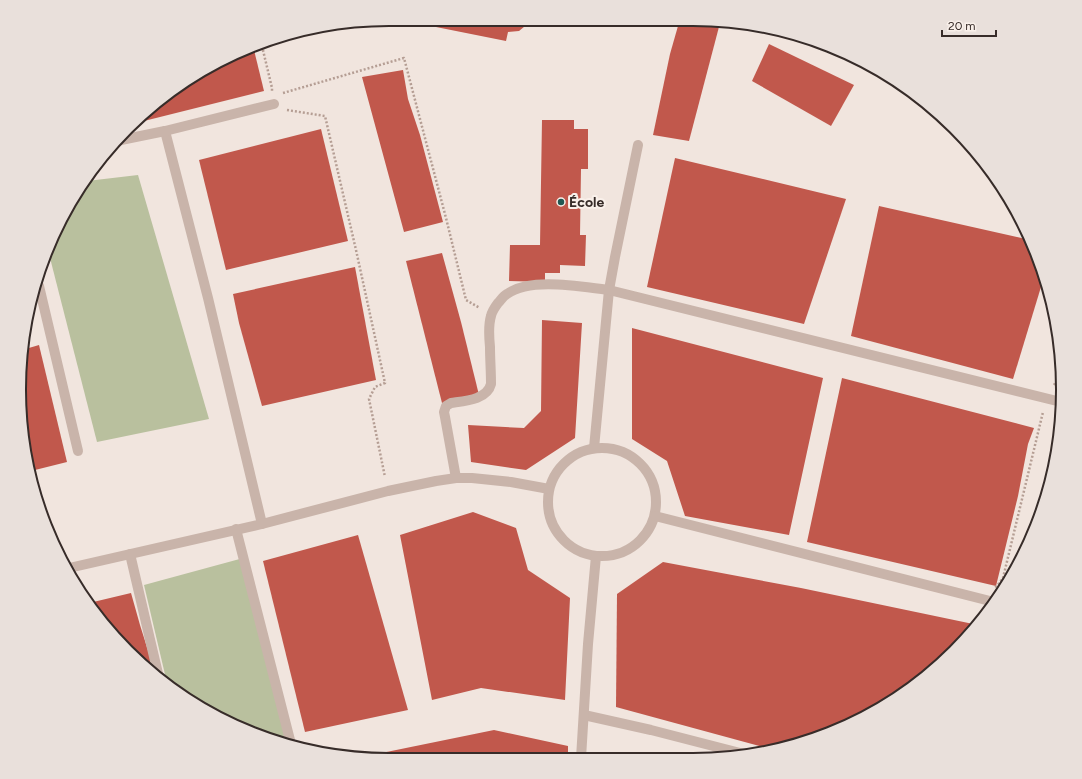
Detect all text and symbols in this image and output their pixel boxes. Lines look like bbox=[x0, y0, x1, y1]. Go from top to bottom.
scale bar bbox=[942, 12, 996, 38]
text: 20 m bbox=[948, 19, 976, 33]
place label: École bbox=[569, 194, 604, 211]
marker: École bbox=[556, 197, 566, 207]

